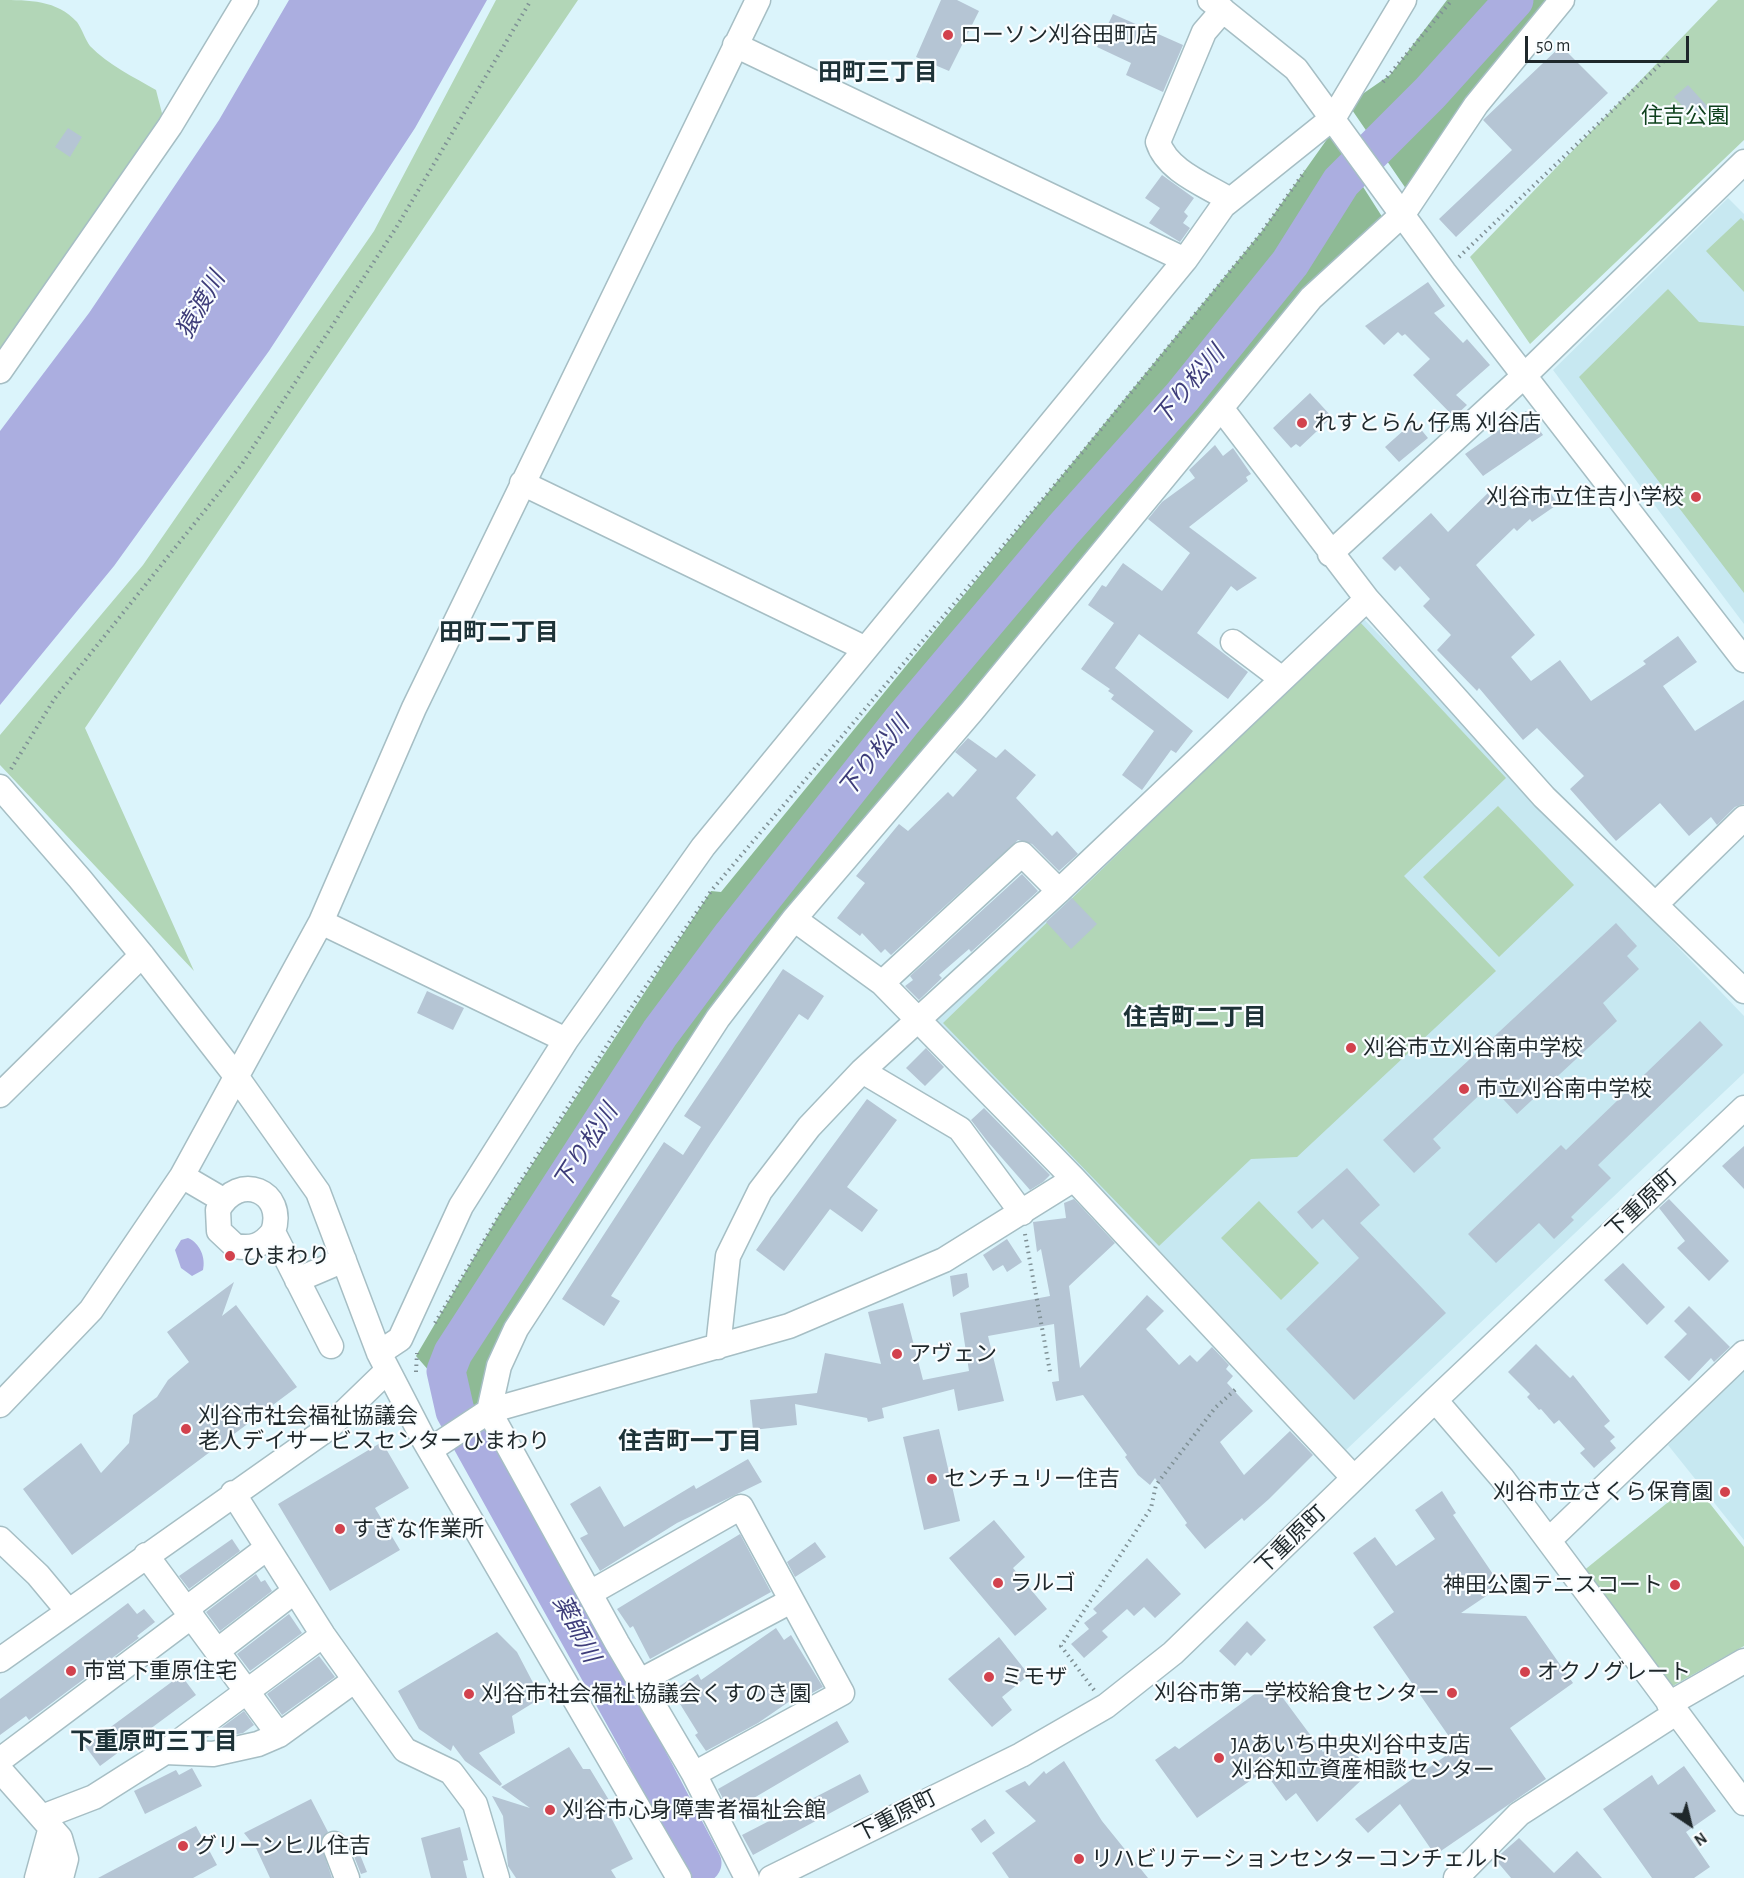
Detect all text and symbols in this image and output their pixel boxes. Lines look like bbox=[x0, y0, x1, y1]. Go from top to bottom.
place label: ローソン刈谷田町店 bbox=[960, 22, 1158, 48]
scale bar bbox=[1528, 24, 1692, 62]
marker: ローソン刈谷田町店 bbox=[941, 28, 955, 42]
text: 50 m bbox=[1536, 37, 1570, 55]
district label: 田町三丁目 bbox=[818, 59, 938, 87]
park label: 住吉公園 bbox=[1641, 103, 1729, 129]
water label: 猿渡川 bbox=[171, 267, 231, 343]
water label: 下り松川 bbox=[1147, 340, 1231, 432]
place label: れすとらん 仔馬 刈谷店 bbox=[1314, 410, 1541, 436]
marker: れすとらん 仔馬 刈谷店 bbox=[1295, 416, 1309, 430]
place label: 刈谷市立住吉小学校 bbox=[1486, 484, 1684, 510]
marker: 刈谷市立住吉小学校 bbox=[1689, 490, 1703, 504]
district label: 田町二丁目 bbox=[439, 619, 559, 647]
water label: 下り松川 bbox=[833, 711, 915, 803]
district label: 住吉町二丁目 bbox=[1123, 1004, 1267, 1032]
place label: 刈谷市立刈谷南中学校 bbox=[1363, 1035, 1583, 1061]
marker: 刈谷市立刈谷南中学校 bbox=[1344, 1041, 1358, 1055]
place label: 市立刈谷南中学校 bbox=[1476, 1076, 1652, 1102]
marker: 市立刈谷南中学校 bbox=[1457, 1082, 1471, 1096]
water label: 下り松川 bbox=[548, 1099, 624, 1195]
street label: 下重原町 bbox=[1601, 1164, 1683, 1244]
place label: ひまわり bbox=[242, 1243, 330, 1269]
marker: ひまわり bbox=[223, 1249, 237, 1263]
place label: アヴェン bbox=[909, 1341, 997, 1367]
marker: アヴェン bbox=[890, 1347, 904, 1361]
place label: 刈谷市社会福祉協議会 老人デイサービスセンターひまわり bbox=[198, 1403, 550, 1454]
marker: 刈谷市社会福祉協議会 老人デイサービスセンターひまわり bbox=[179, 1422, 193, 1436]
district label: 住吉町一丁目 bbox=[618, 1428, 762, 1456]
place label: センチュリー住吉 bbox=[944, 1466, 1120, 1492]
marker: センチュリー住吉 bbox=[925, 1472, 939, 1486]
place label: 刈谷市立さくら保育園 bbox=[1493, 1479, 1713, 1505]
marker: 刈谷市立さくら保育園 bbox=[1718, 1485, 1732, 1499]
street label: 下重原町 bbox=[1250, 1500, 1332, 1580]
place label: すぎな作業所 bbox=[352, 1516, 484, 1542]
marker: すぎな作業所 bbox=[333, 1522, 347, 1536]
place label: ラルゴ bbox=[1010, 1570, 1076, 1596]
place label: 神田公園テニスコート bbox=[1443, 1572, 1663, 1598]
marker: ラルゴ bbox=[991, 1576, 1005, 1590]
marker: 神田公園テニスコート bbox=[1668, 1578, 1682, 1592]
water label: 薬師川 bbox=[546, 1590, 606, 1668]
place label: 市営下重原住宅 bbox=[83, 1658, 237, 1684]
place label: オクノグレート bbox=[1537, 1659, 1691, 1685]
marker: 市営下重原住宅 bbox=[64, 1664, 78, 1678]
place label: ミモザ bbox=[1001, 1664, 1067, 1690]
marker: オクノグレート bbox=[1518, 1665, 1532, 1679]
marker: ミモザ bbox=[982, 1670, 996, 1684]
place label: 刈谷市第一学校給食センター bbox=[1154, 1680, 1440, 1706]
place label: 刈谷市社会福祉協議会くすのき園 bbox=[481, 1681, 811, 1707]
marker: 刈谷市第一学校給食センター bbox=[1445, 1686, 1459, 1700]
marker: 刈谷市社会福祉協議会くすのき園 bbox=[462, 1687, 476, 1701]
district label: 下重原町三丁目 bbox=[70, 1728, 238, 1756]
place label: JAあいち中央刈谷中支店 刈谷知立資産相談センター bbox=[1231, 1732, 1495, 1784]
marker: JAあいち中央刈谷中支店 刈谷知立資産相談センター bbox=[1212, 1751, 1226, 1765]
street label: 下重原町 bbox=[851, 1784, 941, 1848]
north arrow bbox=[1660, 1794, 1720, 1854]
place label: 刈谷市心身障害者福祉会館 bbox=[562, 1797, 826, 1823]
marker: 刈谷市心身障害者福祉会館 bbox=[543, 1803, 557, 1817]
text: N bbox=[1691, 1829, 1709, 1848]
place label: グリーンヒル住吉 bbox=[195, 1833, 371, 1859]
marker: グリーンヒル住吉 bbox=[176, 1839, 190, 1853]
place label: リハビリテーションセンターコンチェルト bbox=[1091, 1846, 1509, 1872]
marker: リハビリテーションセンターコンチェルト bbox=[1072, 1852, 1086, 1866]

